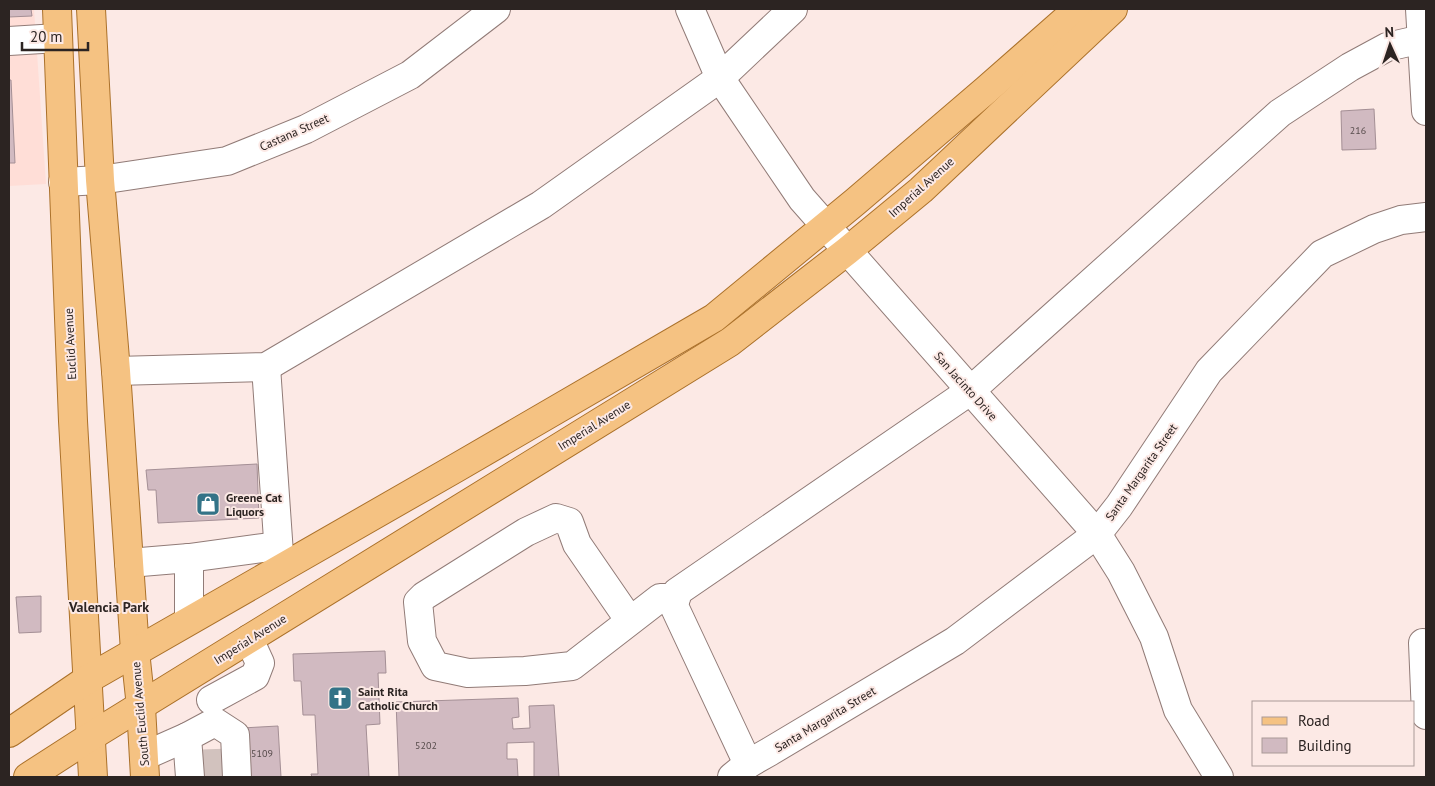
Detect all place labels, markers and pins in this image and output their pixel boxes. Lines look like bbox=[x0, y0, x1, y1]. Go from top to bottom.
place label: Greene Cat Liquors bbox=[226, 490, 283, 519]
shop icon: Greene Cat Liquors bbox=[195, 491, 221, 517]
place label: Saint Rita Catholic Church bbox=[358, 684, 438, 713]
church icon: Saint Rita Catholic Church bbox=[327, 685, 353, 711]

